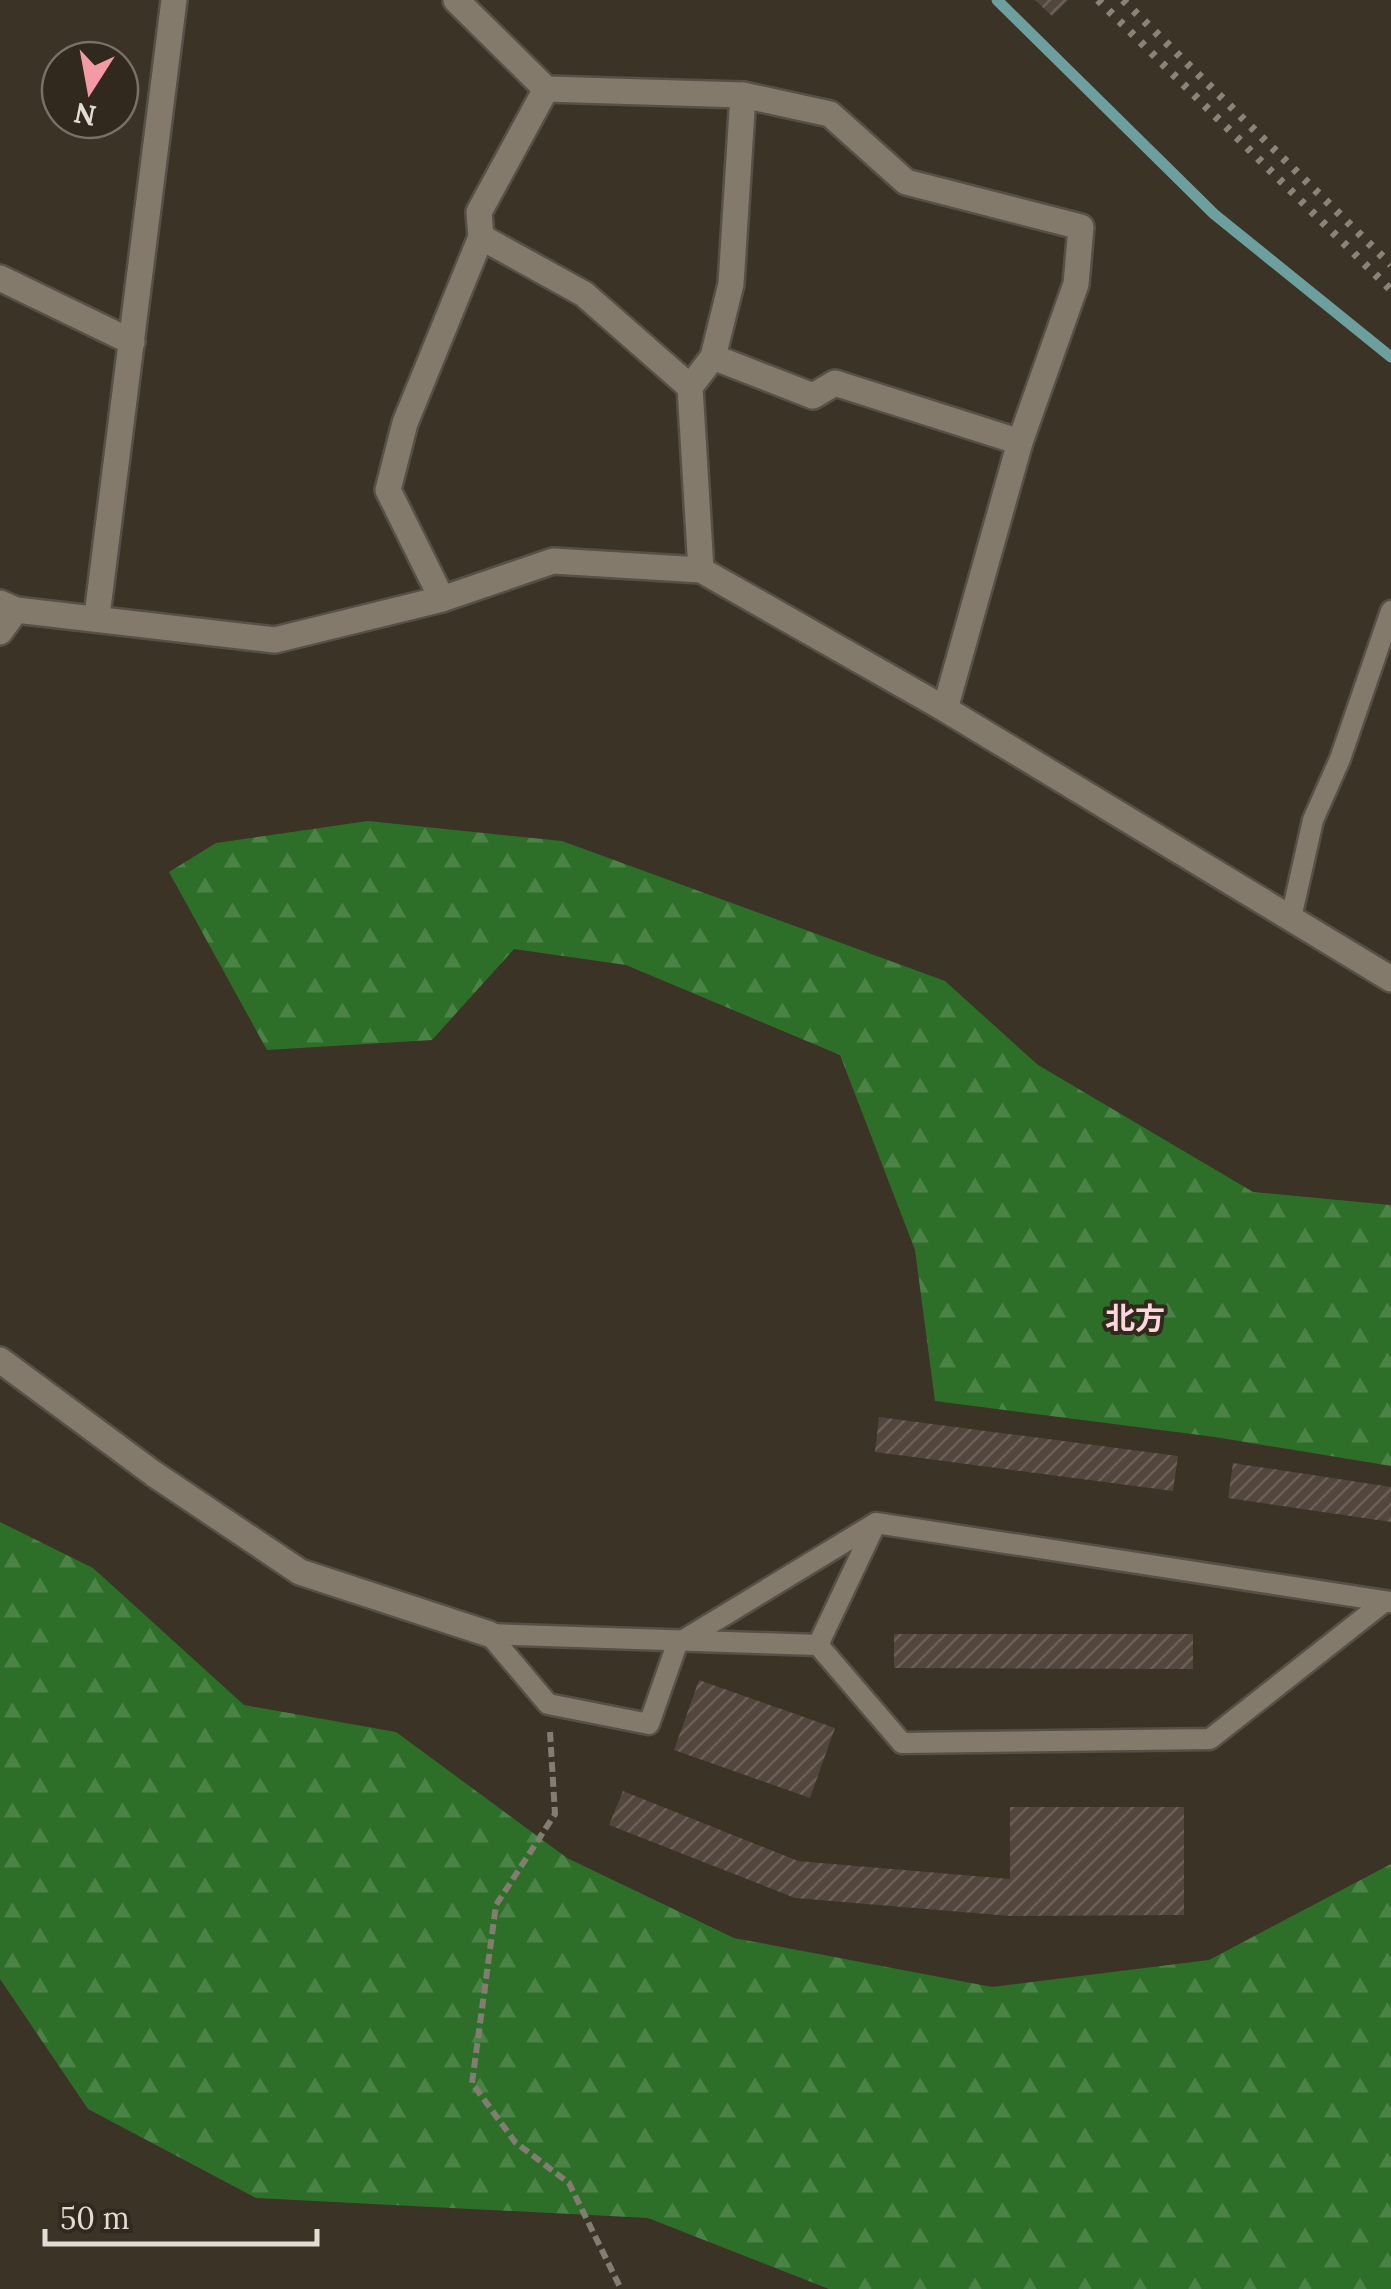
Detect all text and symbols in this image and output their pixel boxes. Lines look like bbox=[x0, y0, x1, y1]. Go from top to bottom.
north arrow bbox=[40, 40, 140, 140]
text: N bbox=[71, 95, 99, 134]
district label: 北方 bbox=[1105, 1299, 1165, 1337]
scale bar bbox=[45, 2184, 318, 2246]
text: 50 m bbox=[60, 2199, 130, 2237]

